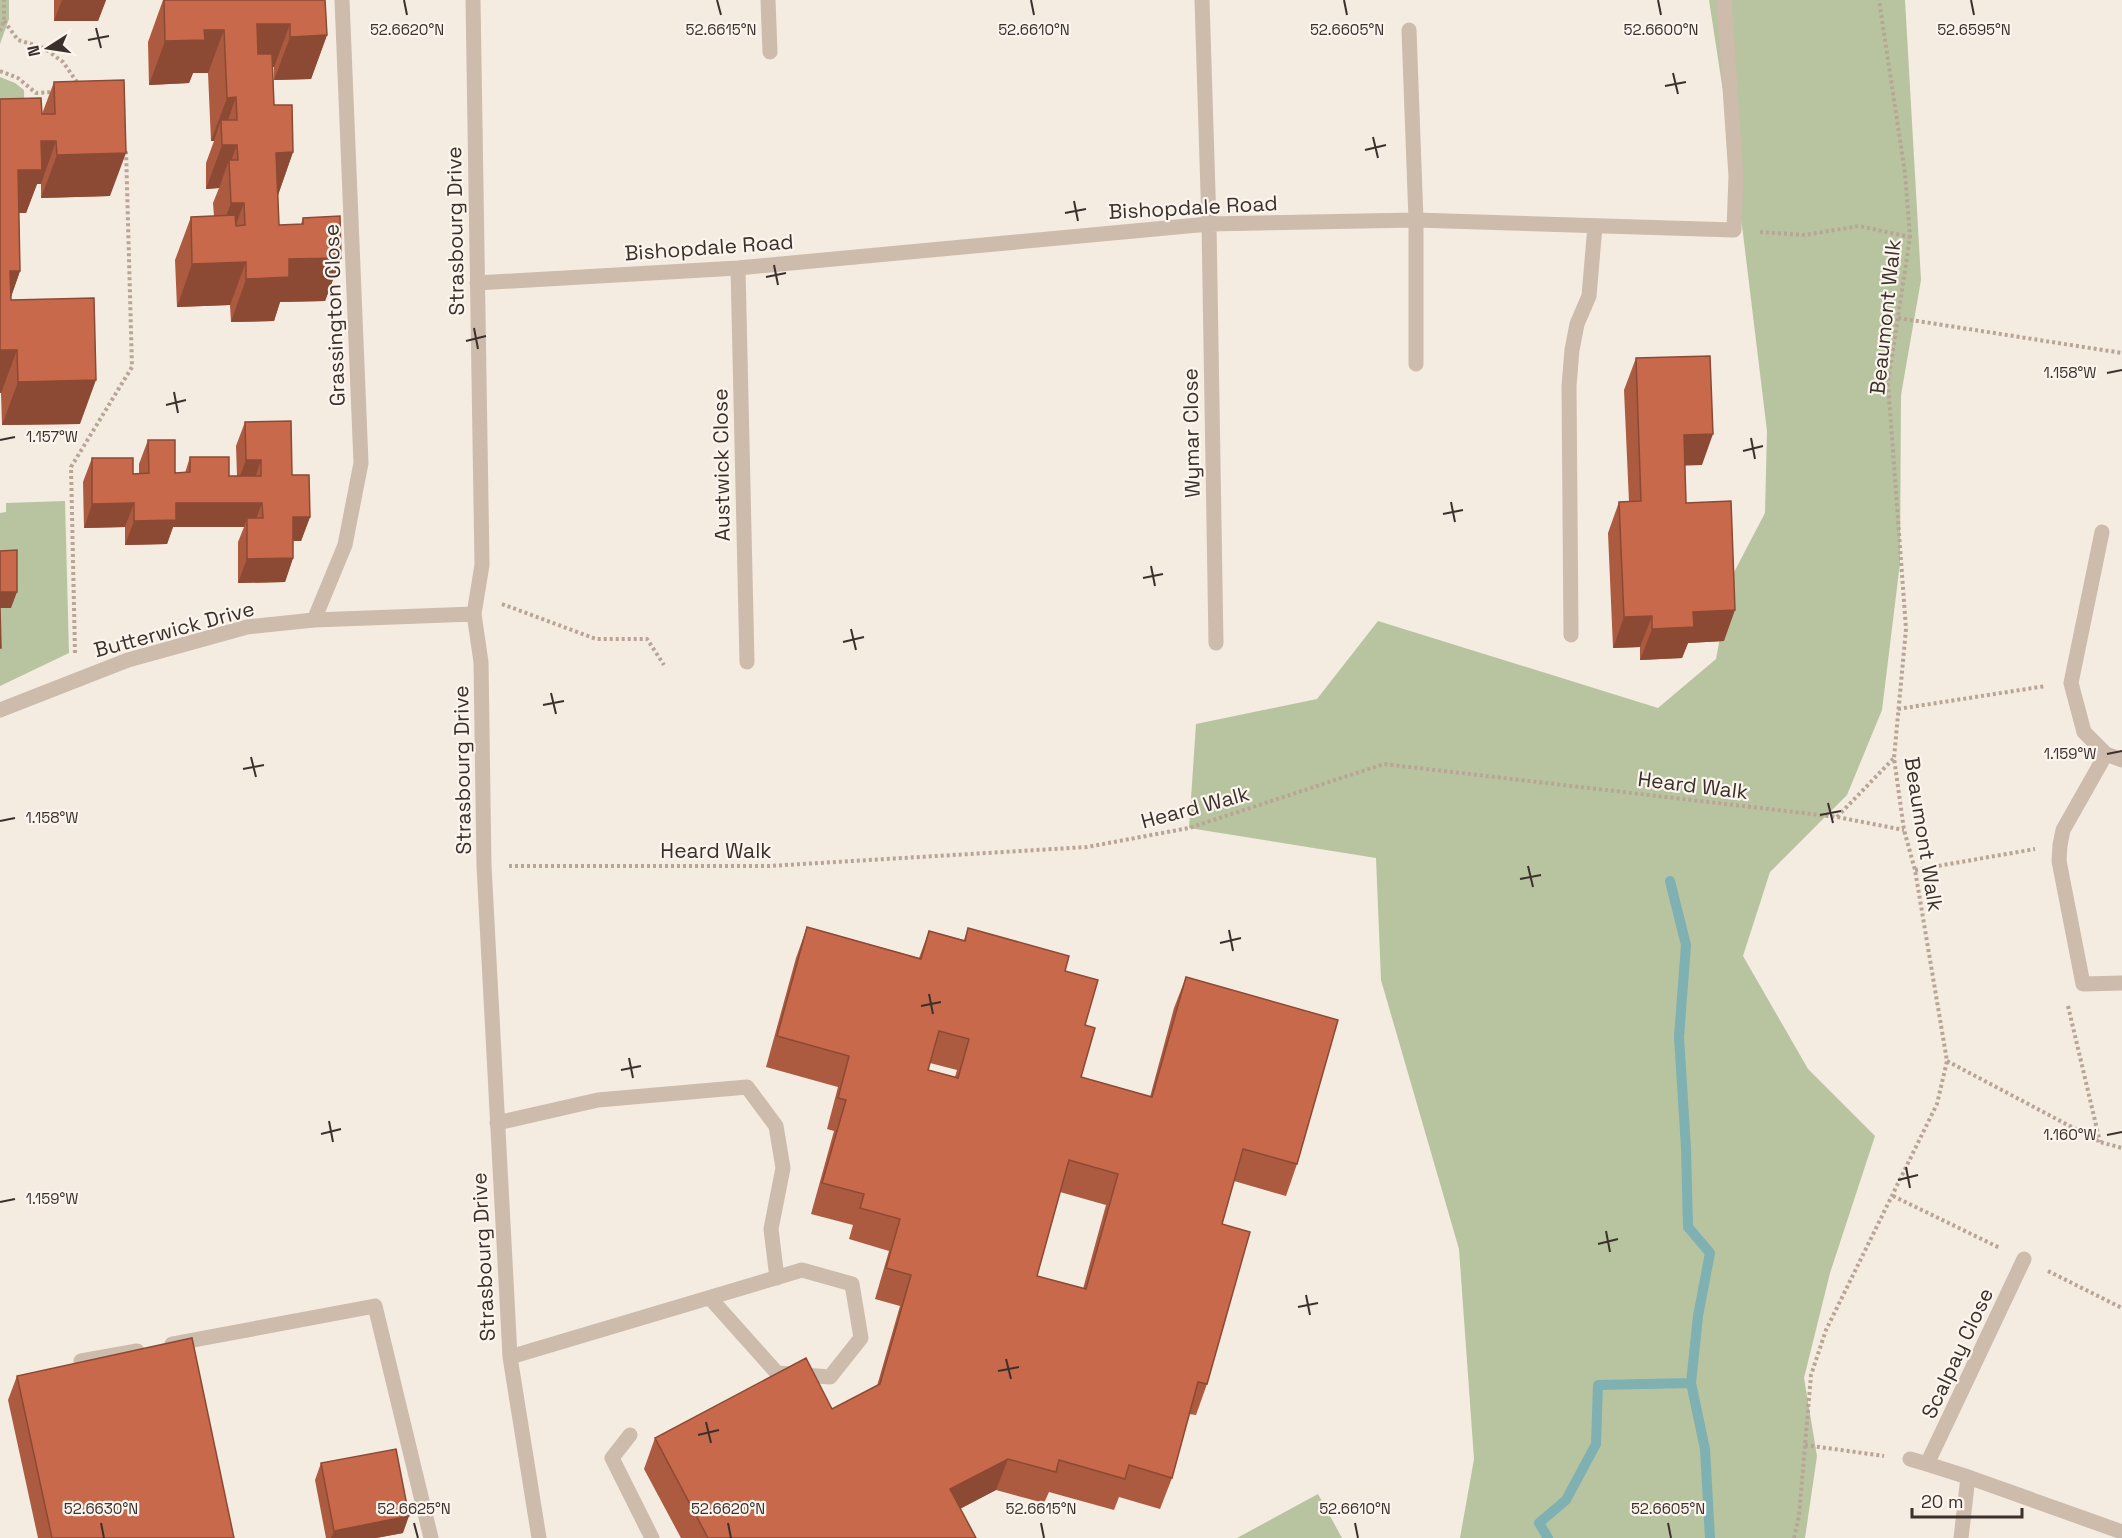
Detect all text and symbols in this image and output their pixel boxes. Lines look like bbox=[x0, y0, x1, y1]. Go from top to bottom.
north arrow bbox=[18, 18, 78, 78]
text: 52.6620°N bbox=[370, 20, 444, 39]
text: 52.6615°N bbox=[686, 20, 756, 39]
text: 52.6610°N bbox=[998, 20, 1070, 39]
text: 52.6605°N bbox=[1310, 20, 1384, 39]
text: 52.6600°N bbox=[1624, 20, 1698, 39]
text: 52.6595°N bbox=[1937, 20, 2011, 39]
text: N bbox=[22, 44, 45, 58]
street label: Strasbourg Drive bbox=[440, 146, 470, 316]
street label: Bishopdale Road bbox=[1108, 189, 1278, 225]
street label: Grassington Close bbox=[317, 223, 351, 407]
street label: Bishopdale Road bbox=[623, 228, 795, 266]
street label: Beaumont Walk bbox=[1863, 238, 1907, 396]
text: 1.158°W bbox=[2044, 363, 2096, 382]
street label: Wymar Close bbox=[1176, 368, 1206, 498]
street label: Austwick Close bbox=[706, 388, 736, 542]
text: 1.157°W bbox=[26, 427, 78, 446]
street label: Butterwick Drive bbox=[91, 595, 257, 663]
street label: Strasbourg Drive bbox=[447, 685, 477, 855]
text: 1.159°W bbox=[2044, 744, 2096, 763]
street label: Beaumont Walk bbox=[1898, 755, 1950, 913]
street label: Heard Walk bbox=[1636, 765, 1750, 805]
street label: Heard Walk bbox=[1138, 780, 1252, 834]
text: 1.158°W bbox=[26, 808, 78, 827]
street label: Heard Walk bbox=[660, 837, 772, 864]
text: 1.160°W bbox=[2043, 1125, 2097, 1144]
street label: Strasbourg Drive bbox=[465, 1172, 501, 1342]
text: 1.159°W bbox=[26, 1189, 78, 1208]
street label: Scalpay Close bbox=[1915, 1283, 1999, 1423]
scale bar bbox=[1912, 1481, 2022, 1519]
text: 20 m bbox=[1921, 1490, 1964, 1513]
text: 52.6630°N bbox=[64, 1499, 138, 1518]
text: 52.6625°N bbox=[377, 1499, 451, 1518]
text: 52.6620°N bbox=[691, 1499, 765, 1518]
text: 52.6615°N bbox=[1006, 1499, 1076, 1518]
text: 52.6610°N bbox=[1319, 1499, 1391, 1518]
text: 52.6605°N bbox=[1631, 1499, 1705, 1518]

